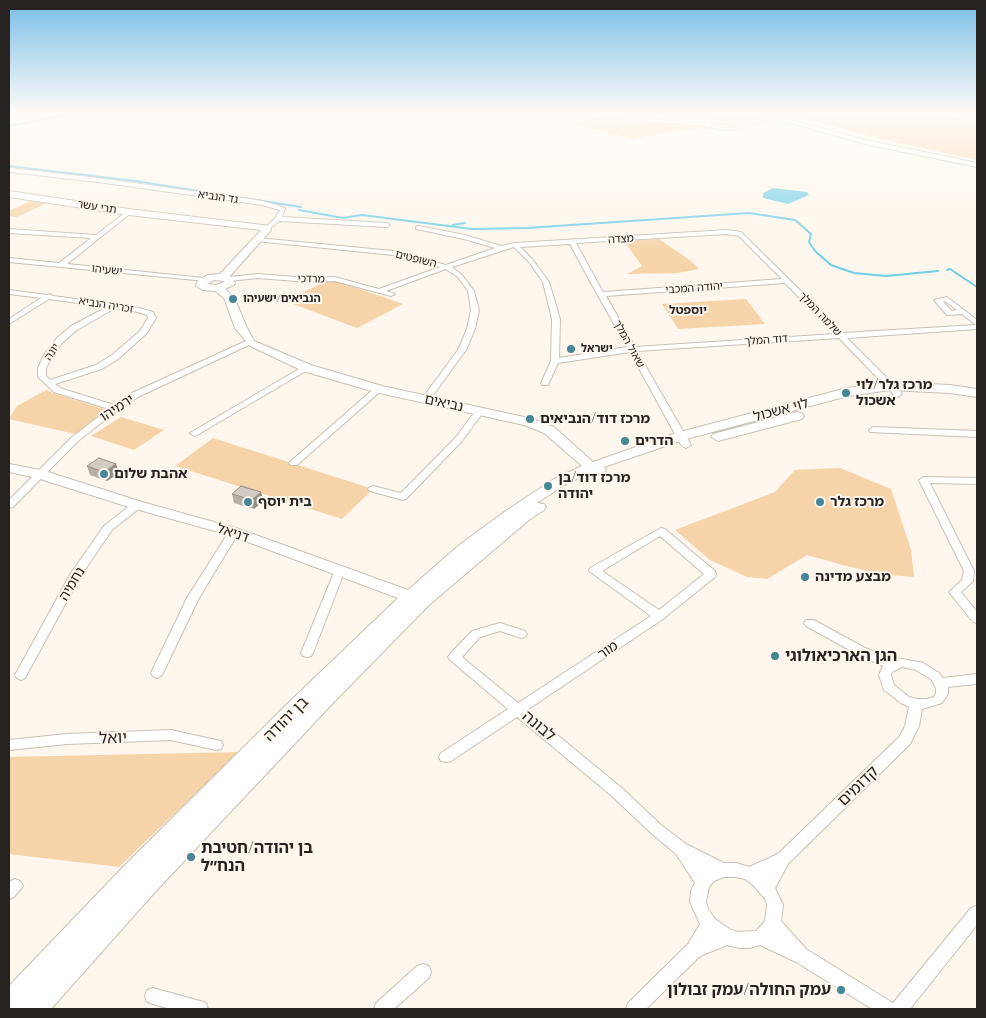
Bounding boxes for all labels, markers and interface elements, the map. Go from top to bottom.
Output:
street label: גד הנביא [197,188,239,206]
street label: תרי עשר [76,197,118,217]
street label: מצדה [608,232,634,246]
street label: השופטים [394,248,438,270]
street label: ישעיהו [91,262,123,278]
street label: מרדכי [297,272,325,286]
street label: יהודה המכבי [665,279,723,297]
street label: שלמה המלך [796,289,844,339]
place label: הנביאים/ישעיהו [243,292,321,306]
marker: הנביאים/ישעיהו [227,293,239,305]
street label: זכריה הנביא [78,294,134,316]
district label: יוספטל [669,303,707,317]
street label: שאול המלך [611,318,647,370]
street label: דוד המלך [744,332,788,348]
street label: יונה [42,341,62,363]
place label: ישראל [581,342,613,356]
marker: ישראל [565,343,577,355]
place label: מרכז גלר/לוי אשכול [856,377,932,410]
marker: מרכז גלר/לוי אשכול [840,387,852,399]
street label: ירמיהו [97,391,137,425]
street label: נביאים [423,391,465,415]
street label: לוי אשכול [752,395,810,425]
place label: מרכז דוד/הנביאים [540,411,650,427]
marker: מרכז דוד/הנביאים [524,413,536,425]
place label: הדרים [635,433,673,449]
marker: הדרים [619,435,631,447]
place label: אהבת שלום [114,466,188,482]
marker: אהבת שלום [98,468,110,480]
place label: מרכז דוד/בן יהודה [558,470,630,502]
marker: מרכז דוד/בן יהודה [542,480,554,492]
place label: בית יוסף [258,494,312,510]
place label: מרכז גלר [830,494,884,510]
marker: בית יוסף [242,496,254,508]
marker: מרכז גלר [814,496,826,508]
street label: דניאל [215,520,251,546]
street label: נחמיה [55,564,89,604]
place label: מבצע מדינה [815,569,891,585]
marker: מבצע מדינה [799,571,811,583]
street label: מור [595,637,621,663]
place label: הגן הארכיאולוגי [785,646,897,666]
marker: הגן הארכיאולוגי [769,650,781,662]
street label: בן יהודה [259,692,313,746]
street label: לבונה [518,707,560,745]
street label: יואל [99,728,127,748]
street label: קדומים [834,762,882,810]
place label: בן יהודה/חטיבת הנח״ל [201,838,313,876]
marker: בן יהודה/חטיבת הנח״ל [185,851,197,863]
place label: עמק החולה/עמק זבולון [667,980,831,1000]
marker: עמק החולה/עמק זבולון [835,984,847,996]

